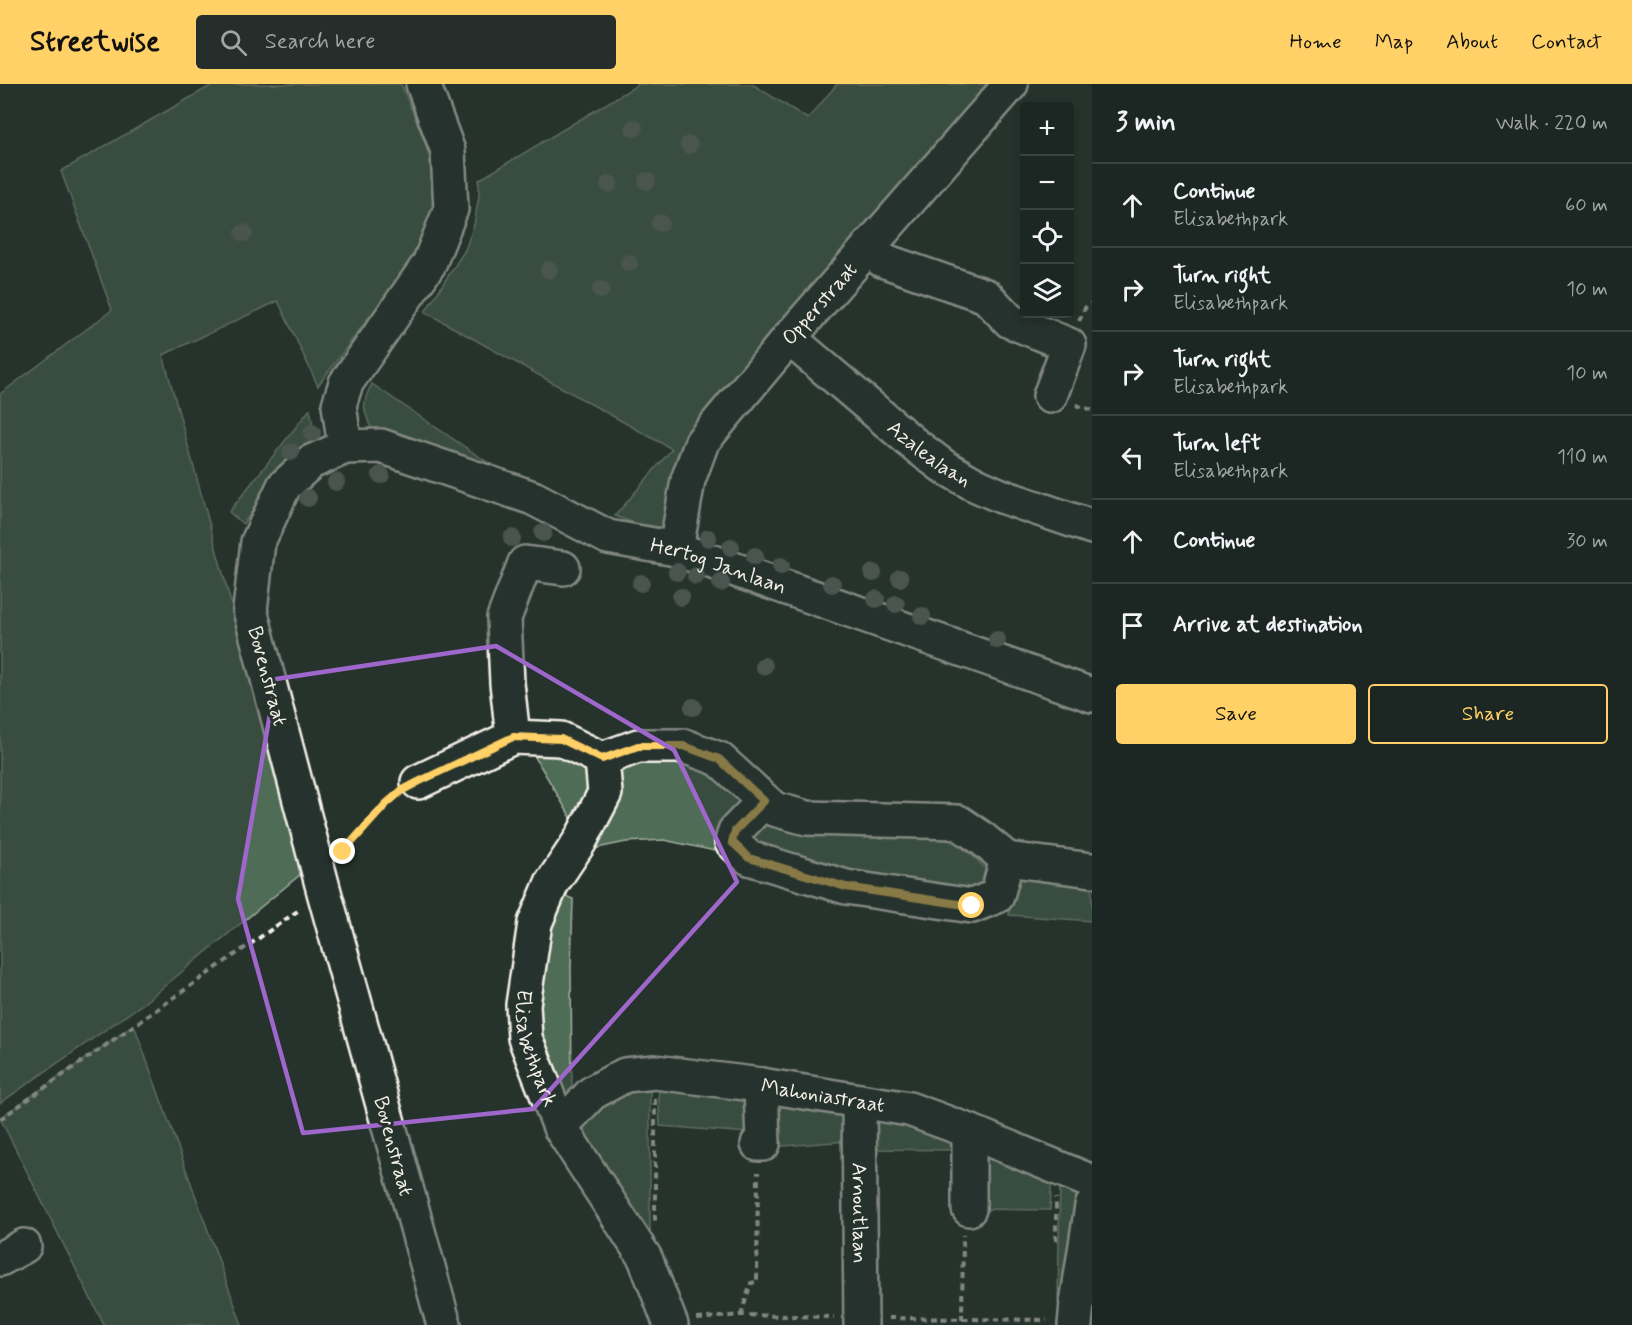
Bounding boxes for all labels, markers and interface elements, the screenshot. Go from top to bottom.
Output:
search box [196,15,616,69]
text: Streetwise [30,24,160,61]
icon: search [217,26,250,59]
text: Search here [265,28,375,56]
text: Home [1290,28,1342,56]
text: Map [1375,28,1413,56]
text: About [1446,28,1498,56]
text: Contact [1531,28,1602,56]
map controls [1020,102,1074,318]
button: + [1020,102,1074,156]
text: 3 min [1116,106,1176,140]
text: Walk · 220 m [1496,110,1608,137]
button: − [1020,156,1074,210]
text: Continue [1173,178,1255,206]
icon: ahead [1116,189,1149,222]
text: 60 m [1565,192,1608,219]
text: Elisabethpark [1173,206,1288,233]
button: locate [1020,210,1074,264]
street label: Opperstraat [776,257,864,352]
text: Turn right [1173,262,1271,290]
button: layers [1020,264,1074,318]
icon: right [1116,273,1149,306]
text: 10 m [1566,276,1608,303]
text: Elisabethpark [1173,290,1288,317]
text: Turn right [1173,346,1271,374]
icon: right [1116,357,1149,390]
text: 10 m [1566,360,1608,387]
text: Elisabethpark [1173,374,1288,401]
street label: Azalealaan [881,414,976,494]
text: Turn left [1173,430,1261,458]
icon: left [1116,441,1149,474]
text: 110 m [1557,444,1608,471]
text: Elisabethpark [1173,458,1288,485]
icon: ahead [1116,525,1149,558]
text: Continue [1173,527,1255,555]
text: 30 m [1566,528,1608,555]
street label: Hertog Janlaan [648,532,790,602]
icon: arrive [1116,609,1149,642]
text: Arrive at destination [1173,611,1363,639]
street label: Bovenstraat [240,623,294,729]
button: Save [1116,684,1356,744]
button: Share [1368,684,1608,744]
route end [329,838,355,864]
route start [958,892,984,918]
street label: Elisabethpark [508,987,564,1111]
street label: Mahoniastraat [759,1072,887,1120]
street label: Bovenstraat [366,1093,420,1199]
street label: Arnoutlaan [845,1162,873,1264]

